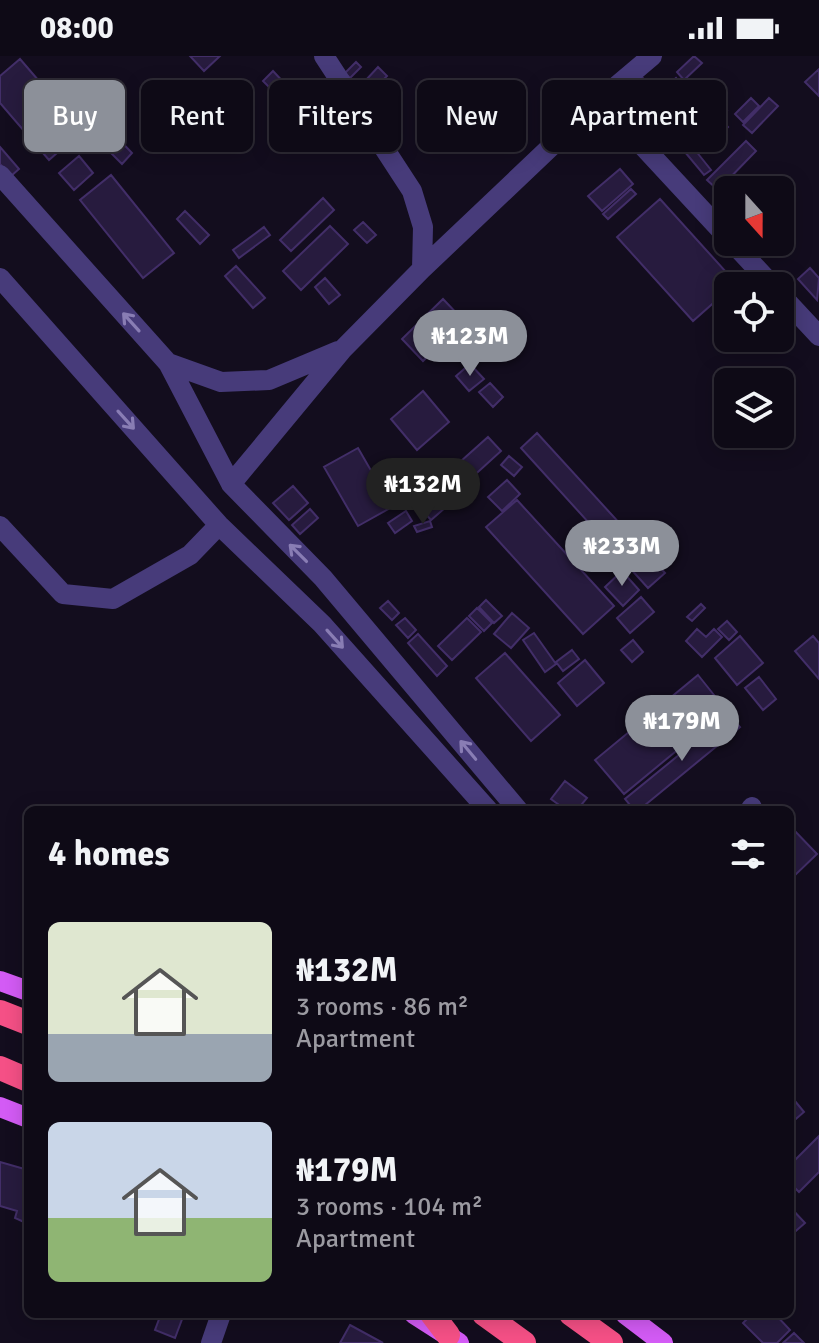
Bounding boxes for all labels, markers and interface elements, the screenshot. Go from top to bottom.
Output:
text: 08:00 [40,10,114,47]
chip: Buy [24,80,125,152]
chip: Rent [141,80,253,152]
chip: Filters [269,80,401,152]
chip: New [417,80,526,152]
chip: Apartment [542,80,726,152]
north arrow [714,176,794,256]
map controls [714,176,794,448]
button: locate [714,272,794,352]
pin: ₦123M [414,310,526,378]
one-way arrow [123,313,141,333]
text: ₦123M [431,320,509,352]
button: layers [714,368,794,448]
one-way arrow [117,410,135,430]
pin: ₦132M [367,458,479,526]
text: ₦132M [384,468,462,500]
pin: ₦233M [566,520,678,588]
text: ₦233M [583,530,661,562]
one-way arrow [289,544,308,563]
one-way arrow [325,628,343,648]
pin: ₦179M [626,695,738,763]
text: ₦179M [643,705,721,737]
one-way arrow [459,741,477,761]
icon: filters [726,832,770,876]
text: 4 homes [48,833,169,875]
text: ₦132M [296,949,398,991]
icon: home [112,954,208,1050]
text: 3 rooms · 86 m² [296,991,469,1023]
text: Apartment [296,1023,415,1055]
text: ₦179M [296,1149,398,1191]
icon: home [112,1154,208,1250]
text: 3 rooms · 104 m² [296,1191,483,1223]
text: Apartment [296,1223,415,1255]

